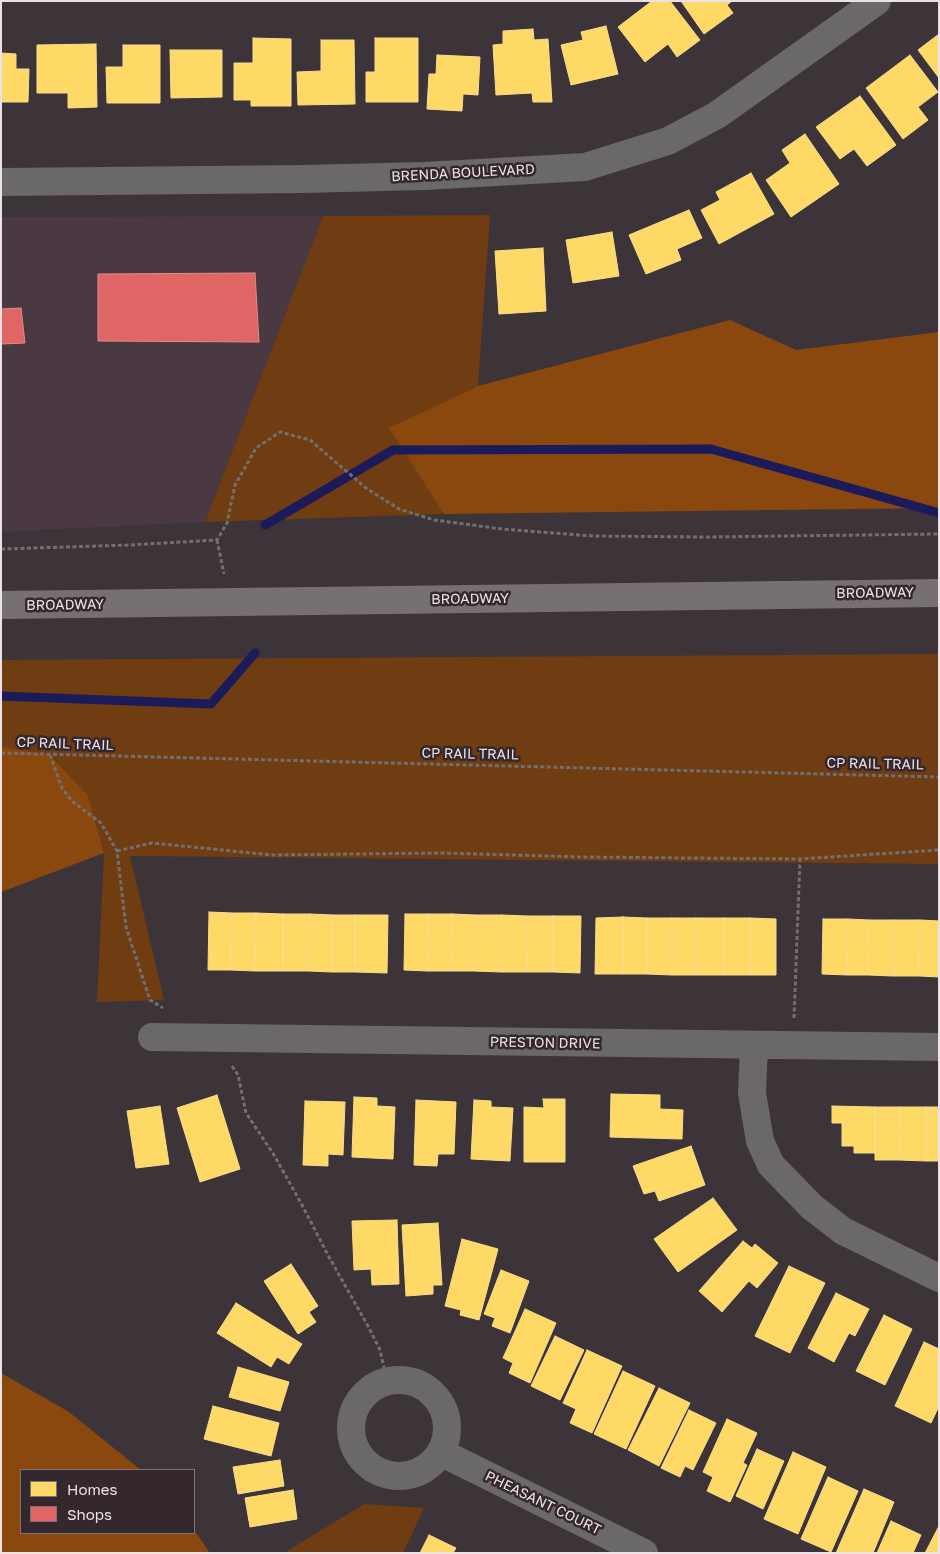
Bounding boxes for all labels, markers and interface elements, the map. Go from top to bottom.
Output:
street label: BRENDA BOULEVARD [391,161,535,185]
street label: BROADWAY [836,584,914,602]
street label: BROADWAY [431,590,509,608]
street label: BROADWAY [26,596,104,614]
street label: CP RAIL TRAIL [16,734,114,754]
street label: CP RAIL TRAIL [421,745,519,763]
street label: CP RAIL TRAIL [826,755,924,773]
street label: PRESTON DRIVE [490,1034,600,1052]
street label: PHEASANT COURT [482,1468,604,1538]
legend [20,1469,195,1534]
text: Homes [67,1480,117,1498]
text: Shops [67,1505,112,1523]

